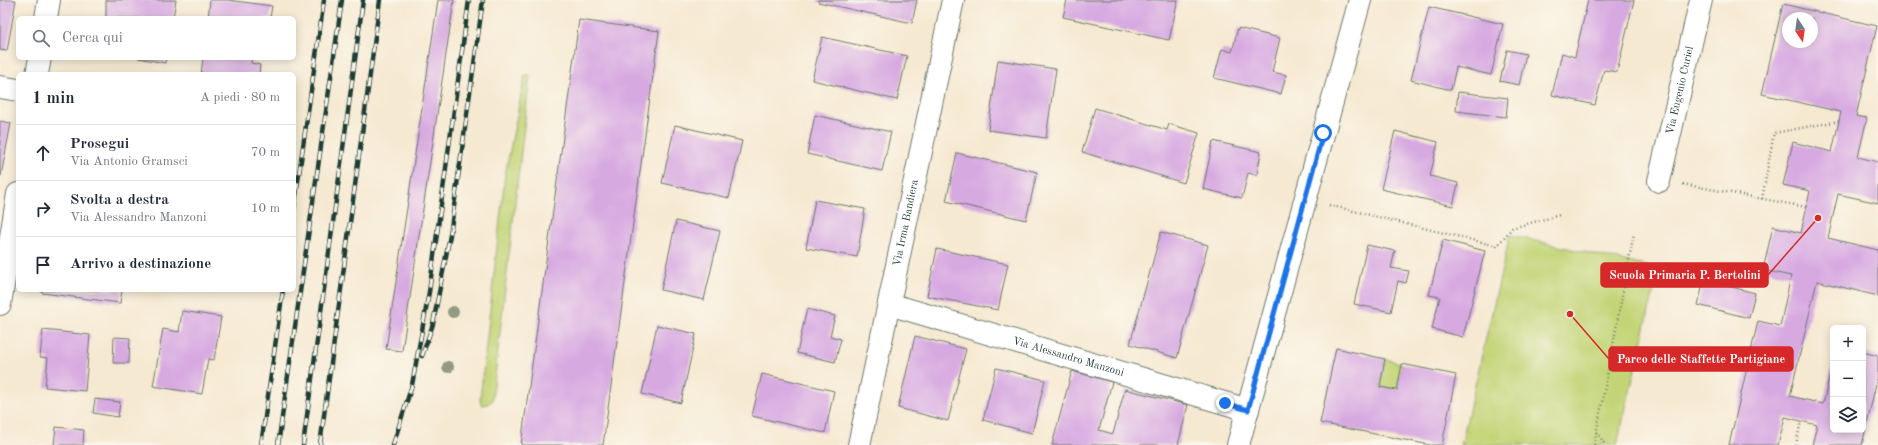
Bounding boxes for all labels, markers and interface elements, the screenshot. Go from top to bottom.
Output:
north arrow [1782,12,1818,48]
search box [16,16,296,60]
icon: search [30,27,52,49]
text: Cerca qui [62,31,123,46]
street label: Via Eugenio Curiel [1664,45,1696,136]
text: 1 min [32,90,75,107]
text: A piedi · 80 m [200,91,280,104]
route start [1314,124,1332,142]
text: Prosegui [70,137,129,152]
icon: ahead [32,142,54,164]
text: 70 m [251,146,280,159]
text: Via Antonio Gramsci [70,155,188,168]
street label: Via Irma Bandiera [891,178,921,267]
text: Svolta a destra [70,193,169,208]
icon: right [32,198,54,220]
text: 10 m [251,202,280,215]
text: Via Alessandro Manzoni [70,211,206,224]
icon: arrive [32,254,54,276]
text: Arrivo a destinazione [70,257,211,272]
callout: Scuola Primaria P. Bertolini [1601,263,1768,287]
text: Scuola Primaria P. Bertolini [1609,270,1761,282]
map controls [1830,325,1866,433]
button: + [1830,325,1866,361]
street label: Via Alessandro Manzoni [1011,335,1125,379]
callout: Parco delle Staffette Partigiane [1609,347,1793,371]
text: Parco delle Staffette Partigiane [1617,354,1785,366]
button: − [1830,361,1866,397]
route end [1216,394,1234,412]
button: layers [1830,397,1866,433]

